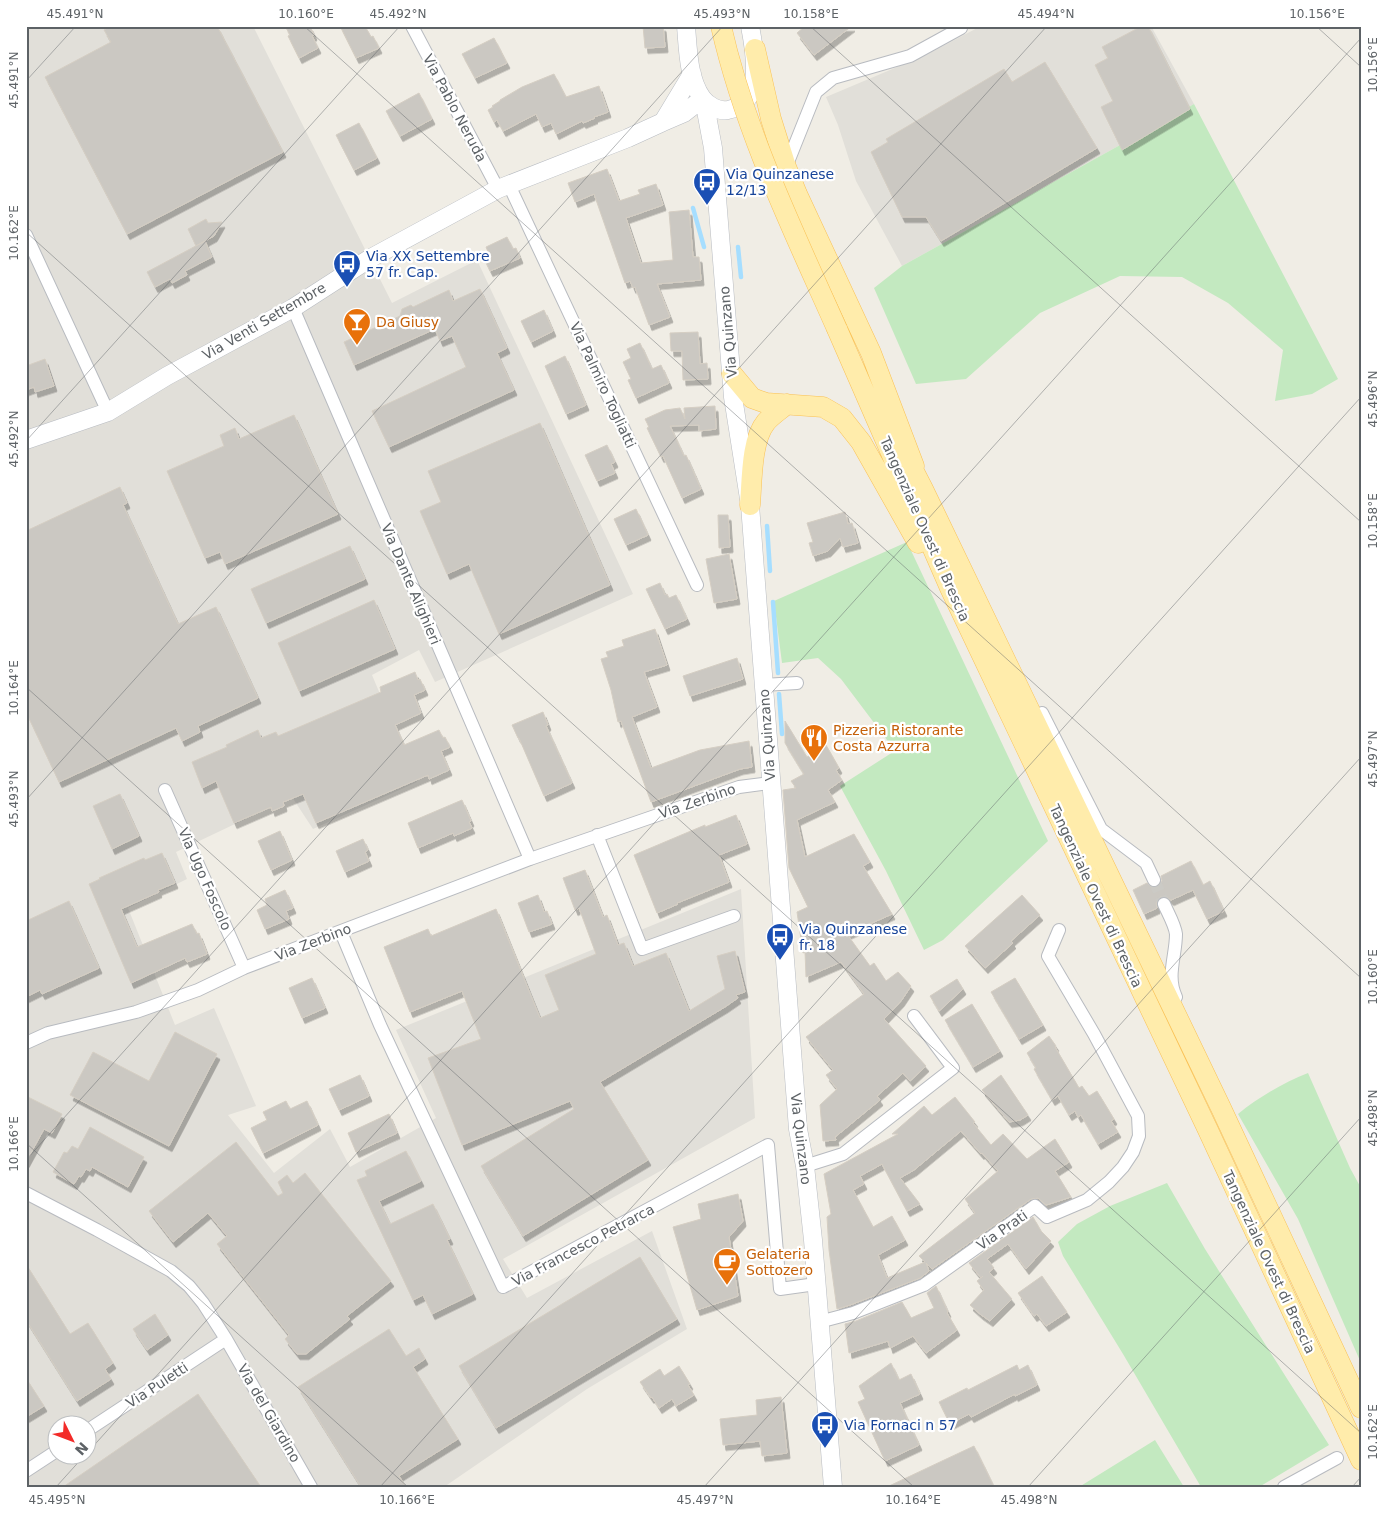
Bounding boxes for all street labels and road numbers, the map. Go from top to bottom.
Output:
street label: Via Pablo Neruda [420,51,490,165]
street label: Via Venti Settembre [200,279,328,363]
street label: Via Quinzano [716,285,740,379]
street label: Via Palmiro Togliatti [567,319,639,451]
street label: Tangenziale Ovest di Brescia [877,433,973,624]
street label: Via Dante Alighieri [378,521,444,647]
street label: Via Quinzano [756,688,778,782]
street label: Via Zerbino [656,780,738,822]
street label: Tangenziale Ovest di Brescia [1046,801,1146,990]
street label: Via Ugo Foscolo [175,825,235,933]
street label: Via Zerbino [273,920,353,964]
street label: Via Quinzano [787,1092,815,1186]
street label: Tangenziale Ovest di Brescia [1219,1167,1319,1356]
street label: Via Francesco Petrarca [509,1201,657,1289]
street label: Via Prati [974,1207,1030,1253]
street label: Via Puletti [123,1359,191,1411]
street label: Via del Giardino [234,1361,304,1465]

